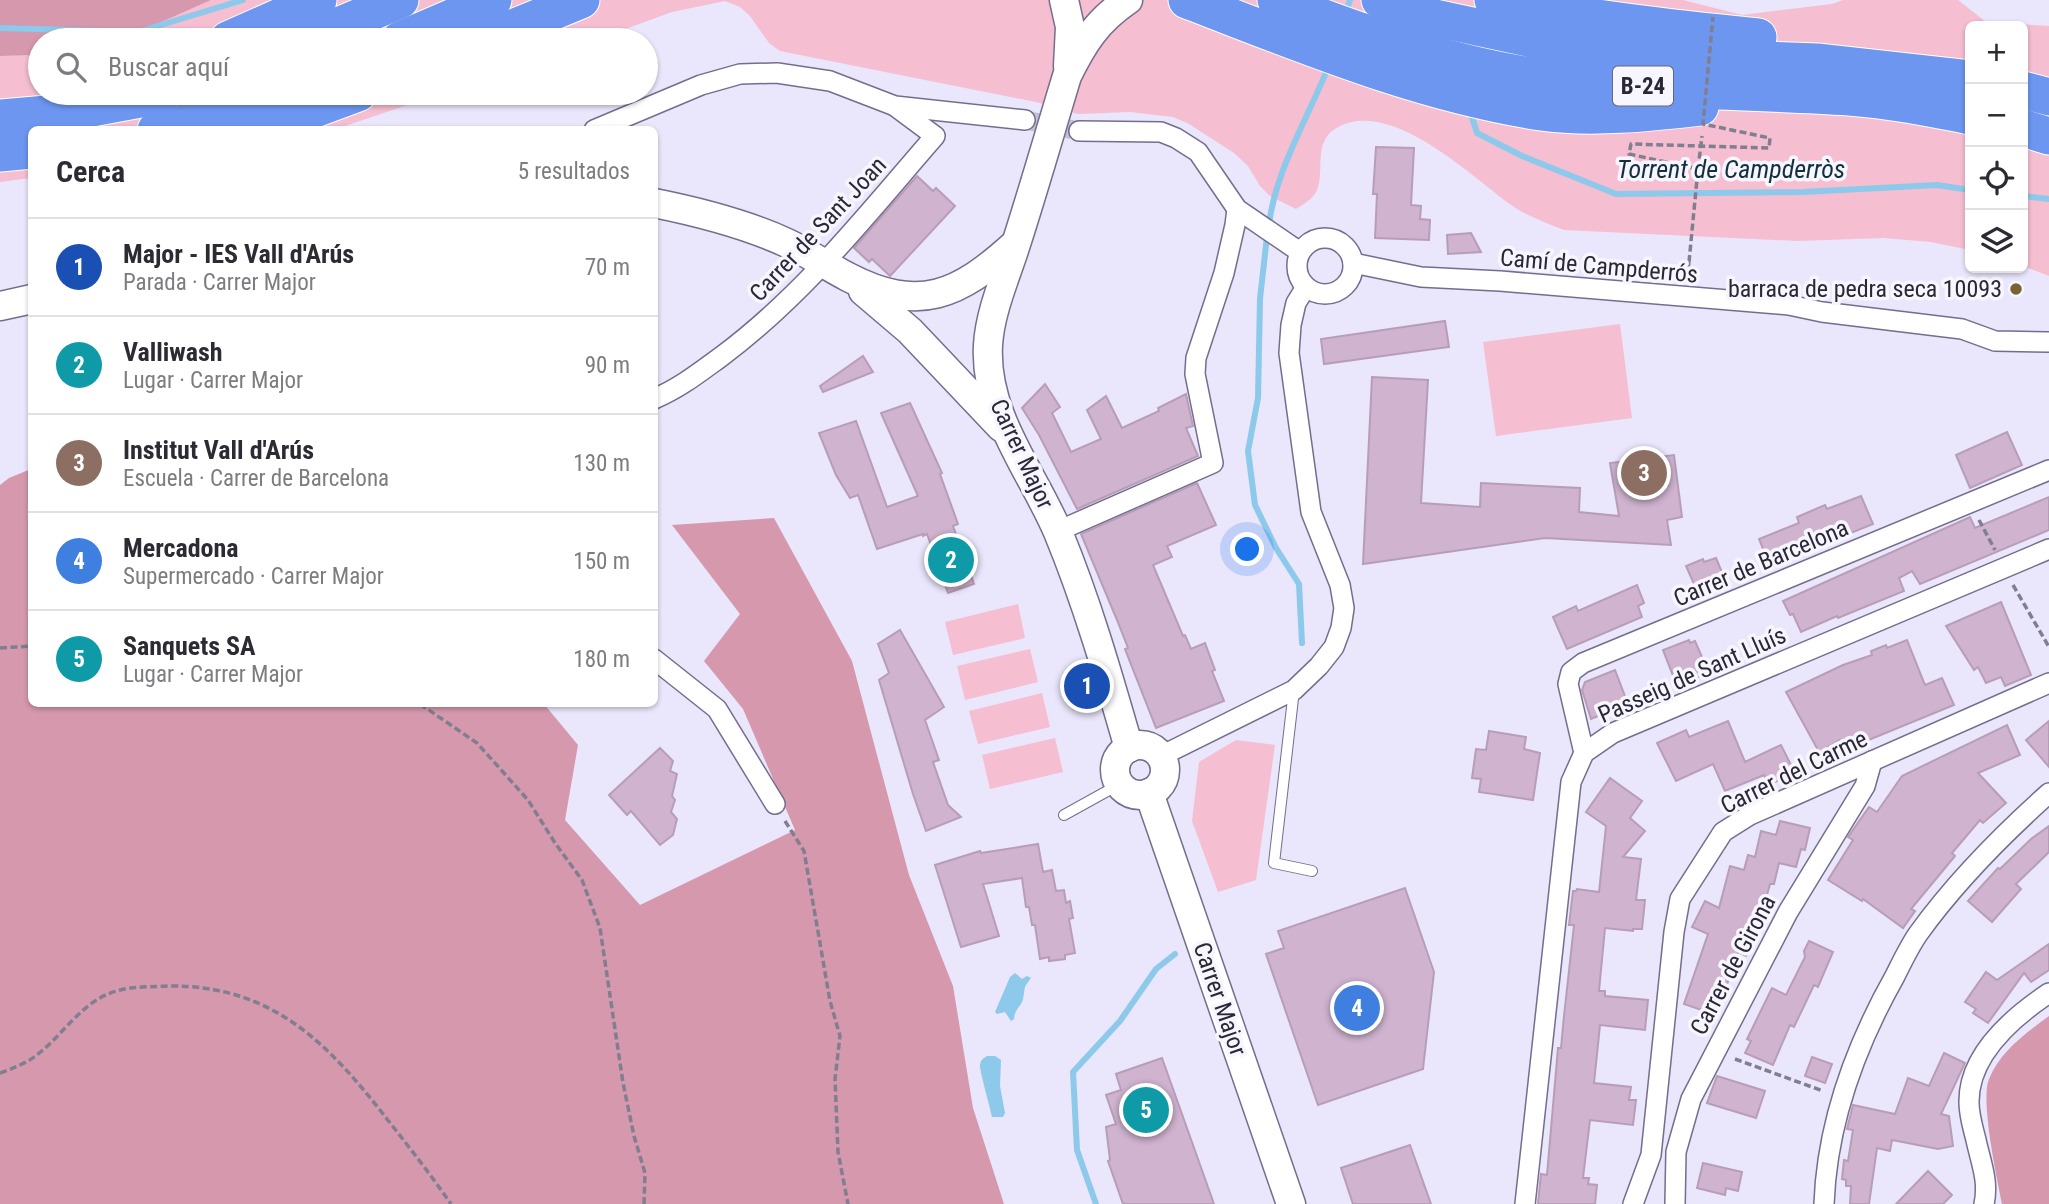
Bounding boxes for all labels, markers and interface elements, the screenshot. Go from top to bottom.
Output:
map controls [1965,21,2028,273]
button: + [1965,21,2028,84]
search box [28,28,658,105]
icon: search [52,48,90,86]
text: Buscar aquí [108,52,229,82]
road number: B-24 [1613,66,1673,106]
button: − [1965,84,2028,147]
button: locate [1965,147,2028,210]
street label: Carrer de Sant Joan [744,151,892,307]
text: Cerca [56,154,125,189]
water label: Torrent de Campderròs [1617,154,1845,184]
text: 5 resultados [518,158,630,185]
button: layers [1965,210,2028,273]
text: Major - IES Vall d'Arús [123,239,354,269]
street label: Camí de Campderrós [1499,243,1699,289]
text: 1 [73,254,85,281]
text: 70 m [585,254,630,281]
text: Parada · Carrer Major [123,269,316,296]
place label: barraca de pedra seca 10093 [1728,275,2002,303]
marker: barraca de pedra seca 10093 [2008,281,2024,297]
text: Valliwash [123,337,223,367]
text: 2 [73,352,85,379]
text: 90 m [585,352,630,379]
text: Lugar · Carrer Major [123,367,303,394]
street label: Carrer Major [984,395,1060,513]
text: Institut Vall d'Arús [123,435,314,465]
pin: 3 [1621,447,1667,499]
text: 3 [73,450,85,477]
text: 130 m [573,450,630,477]
text: Escuela · Carrer de Barcelona [123,465,389,492]
street label: Carrer de Barcelona [1669,514,1853,612]
your location [1230,532,1264,566]
text: Mercadona [123,533,239,563]
pin: 2 [928,534,974,586]
text: 4 [73,548,85,575]
text: 150 m [573,548,630,575]
text: Supermercado · Carrer Major [123,563,384,590]
street label: Passeig de Sant Lluís [1594,621,1790,729]
text: Sanquets SA [123,631,256,661]
text: 5 [73,646,85,673]
text: 180 m [573,646,630,673]
pin: 1 [1064,660,1110,712]
text: Lugar · Carrer Major [123,661,303,688]
street label: Carrer del Carme [1716,724,1872,820]
street label: Carrer de Girona [1684,890,1782,1040]
street label: Carrer Major [1188,939,1252,1059]
pin: 4 [1334,982,1380,1034]
pin: 5 [1123,1084,1169,1136]

